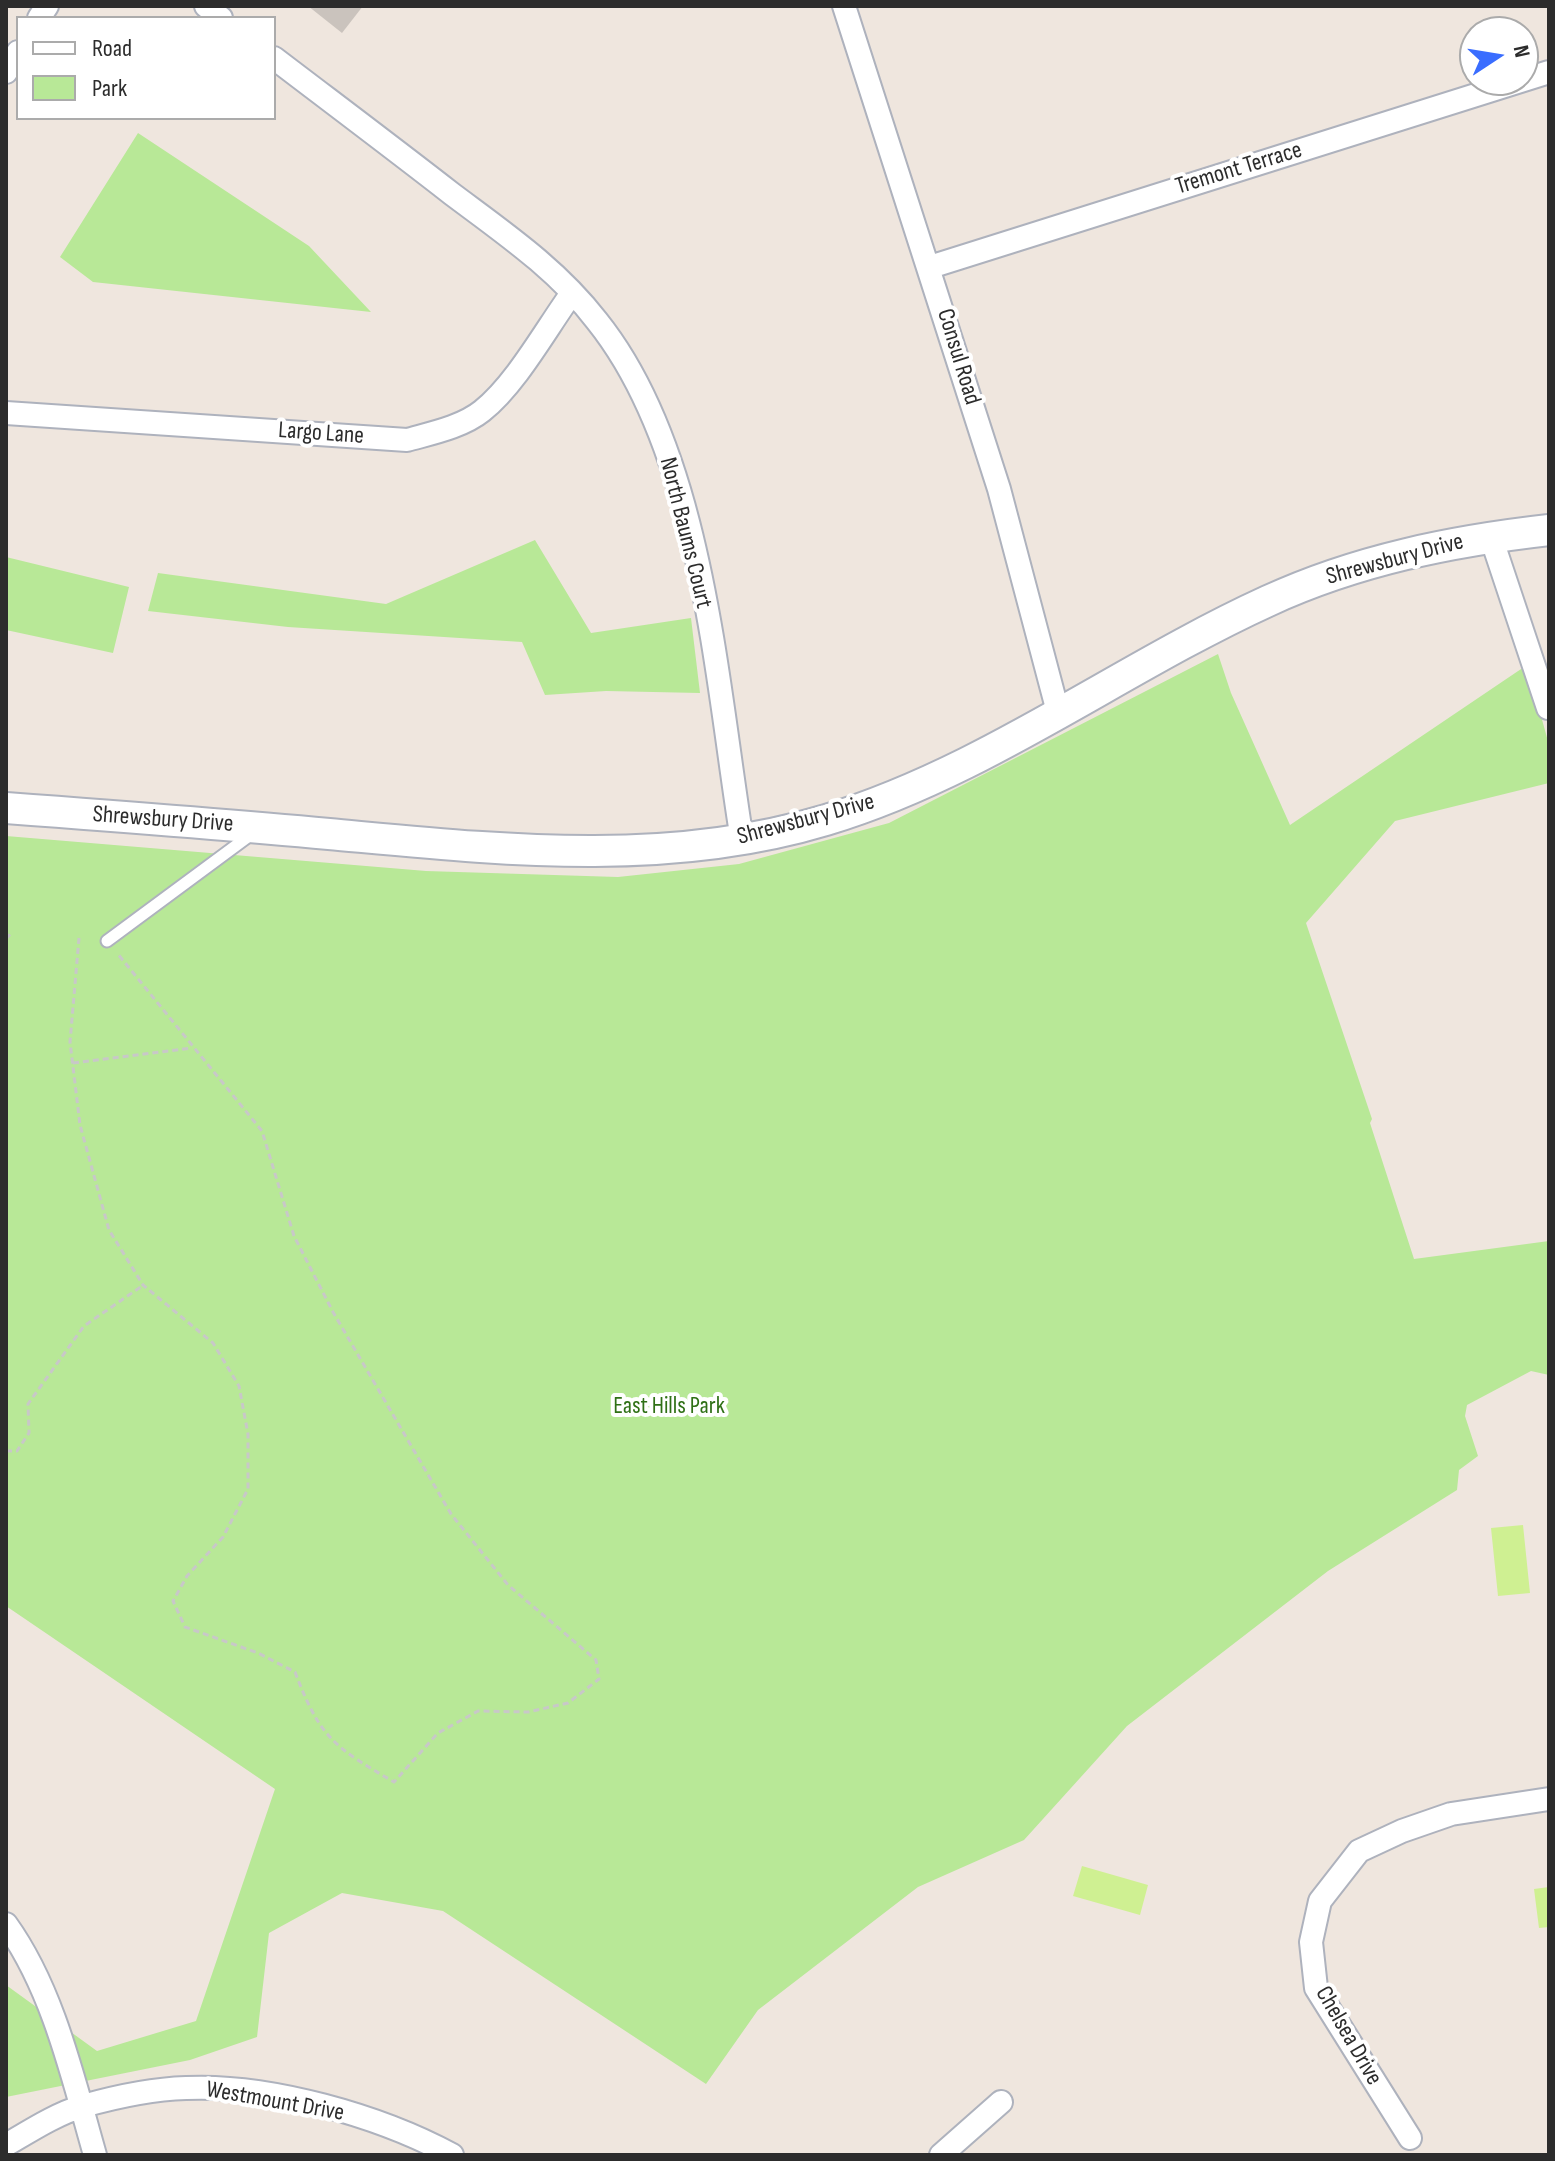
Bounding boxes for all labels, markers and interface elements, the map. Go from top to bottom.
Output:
legend [16,16,276,120]
north arrow [1459,16,1539,96]
text: Road [92,34,132,63]
text: N [1507,43,1535,60]
text: Park [92,74,127,103]
street label: Tremont Terrace [1172,136,1306,202]
street label: Consul Road [930,306,986,408]
street label: Largo Lane [277,417,365,451]
street label: North Baums Court [652,455,718,611]
street label: Shrewsbury Drive [1323,528,1467,592]
street label: Shrewsbury Drive [734,788,878,852]
street label: Shrewsbury Drive [92,801,234,839]
park label: East Hills Park [613,1393,725,1421]
street label: Chelsea Drive [1308,1981,1388,2091]
street label: Westmount Drive [204,2076,346,2128]

